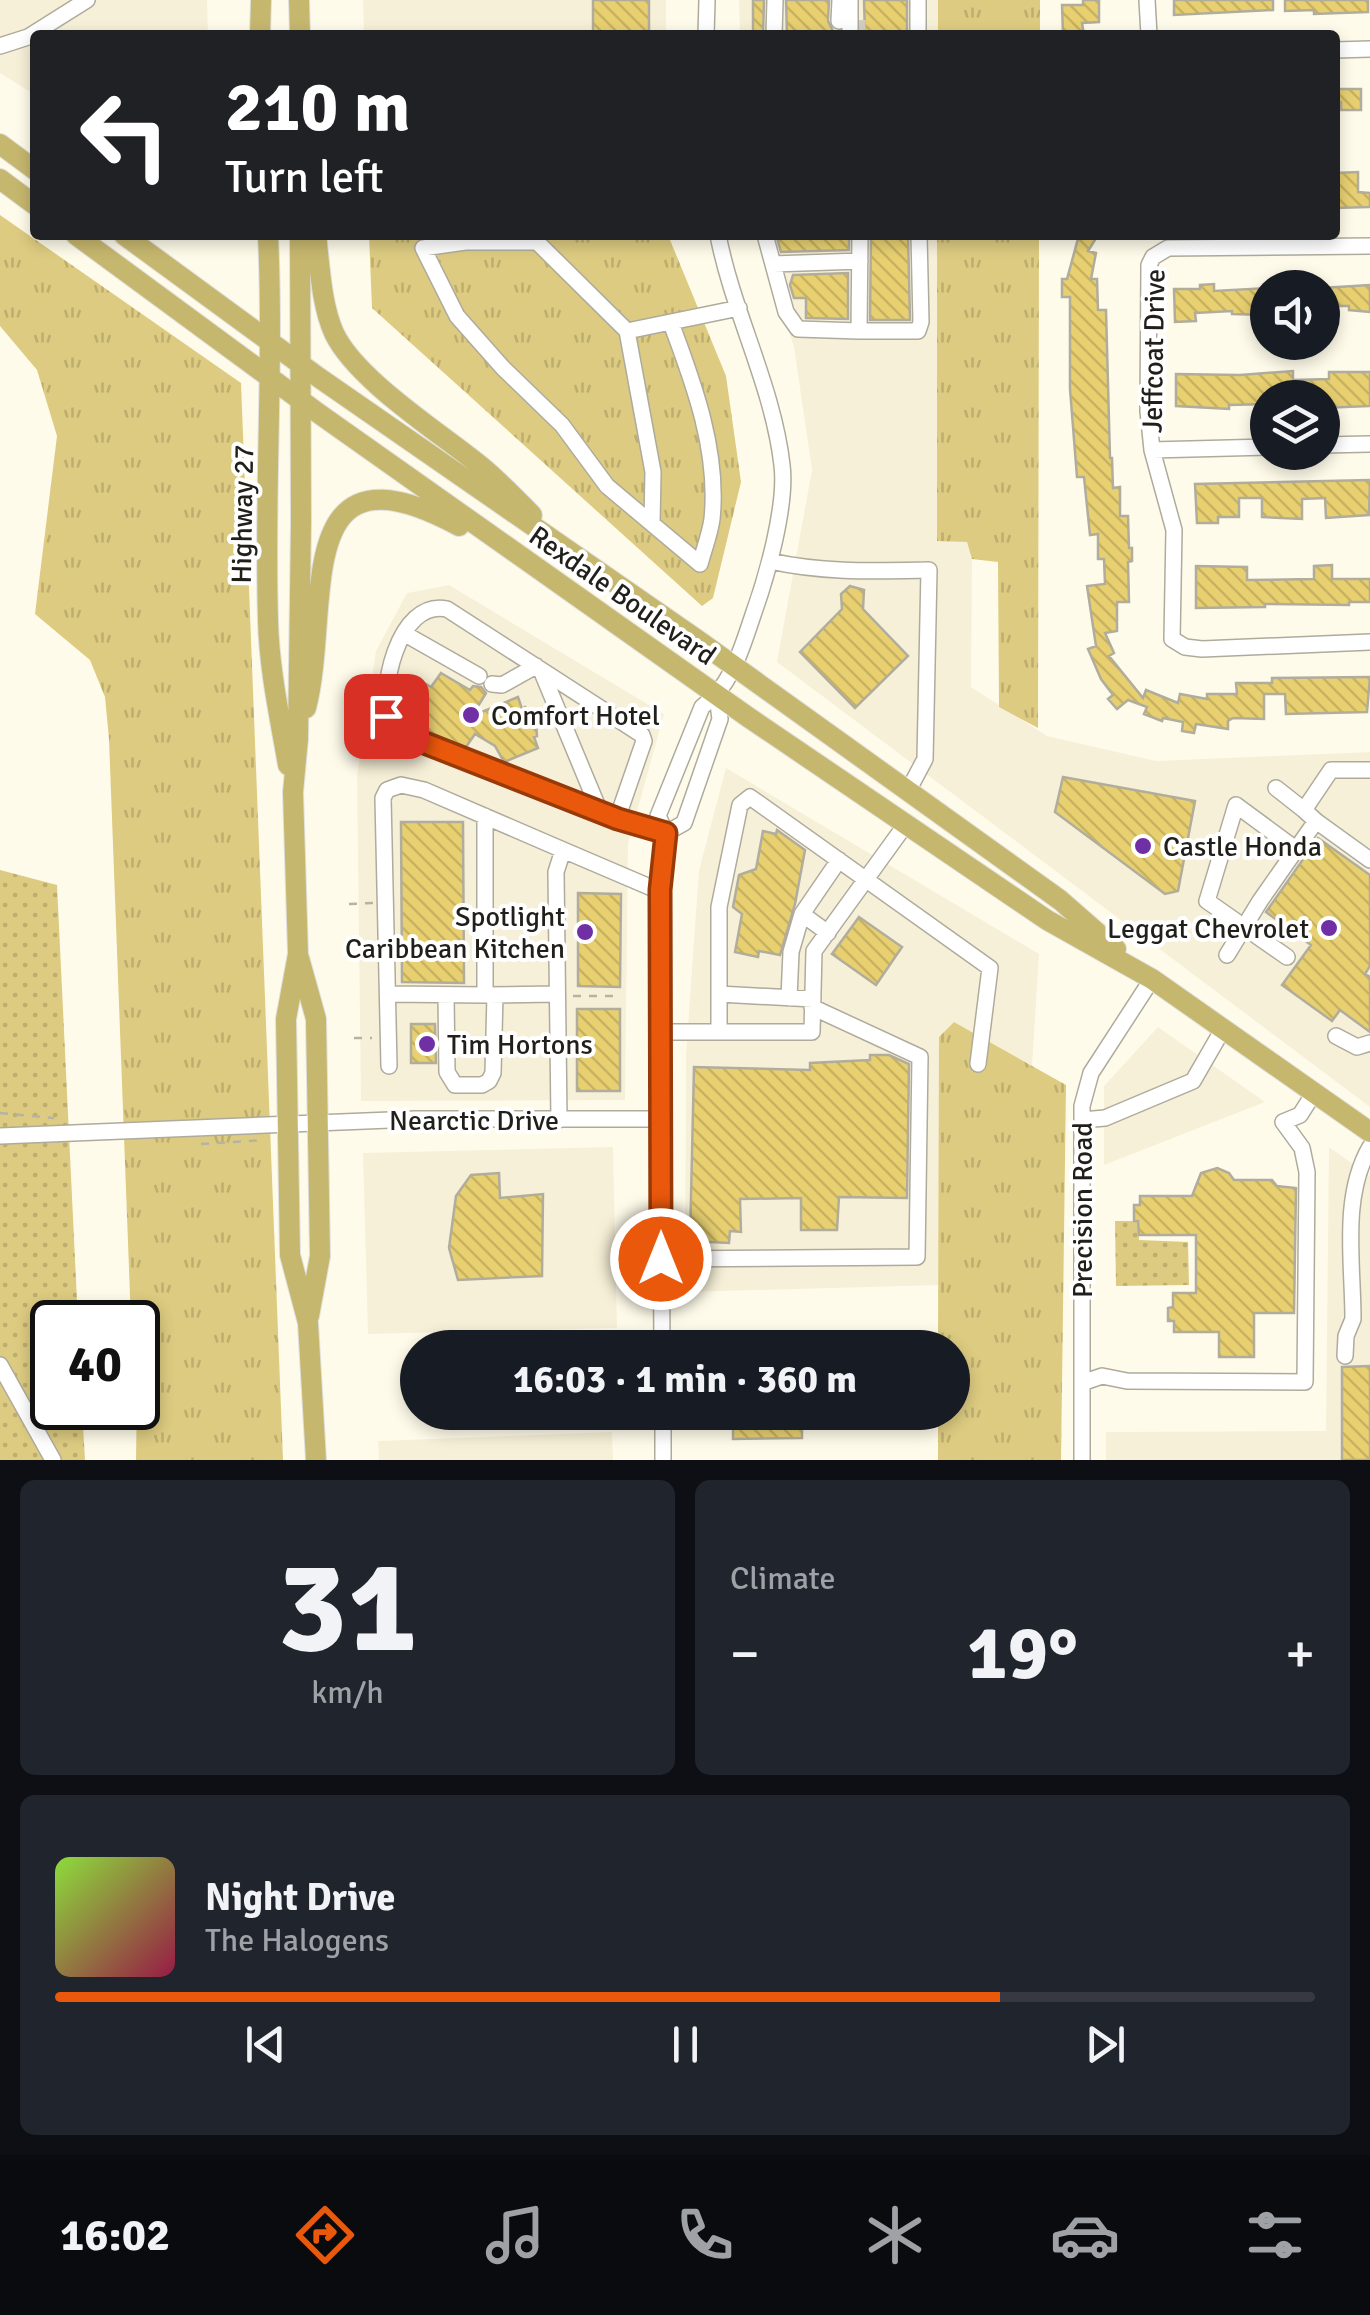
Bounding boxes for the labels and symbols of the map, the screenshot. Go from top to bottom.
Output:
street label: Jeffcoat Drive [1136,269,1172,433]
street label: Highway 27 [225,444,261,584]
street label: Rexdale Boulevard [522,519,722,673]
pin [344,674,429,759]
place label: Comfort Hotel [491,699,660,733]
marker: Comfort Hotel [460,704,482,726]
place label: Castle Honda [1163,830,1322,864]
marker: Castle Honda [1132,835,1154,857]
place label: Spotlight Caribbean Kitchen [345,900,565,966]
place label: Leggat Chevrolet [1107,912,1309,946]
marker: Leggat Chevrolet [1318,917,1340,939]
marker: Spotlight Caribbean Kitchen [574,921,596,943]
place label: Tim Hortons [447,1028,593,1062]
marker: Tim Hortons [416,1033,438,1055]
street label: Nearctic Drive [389,1104,559,1138]
street label: Precision Road [1066,1122,1100,1298]
position arrow [609,1207,713,1311]
speed limit sign: 40 [30,1300,160,1430]

